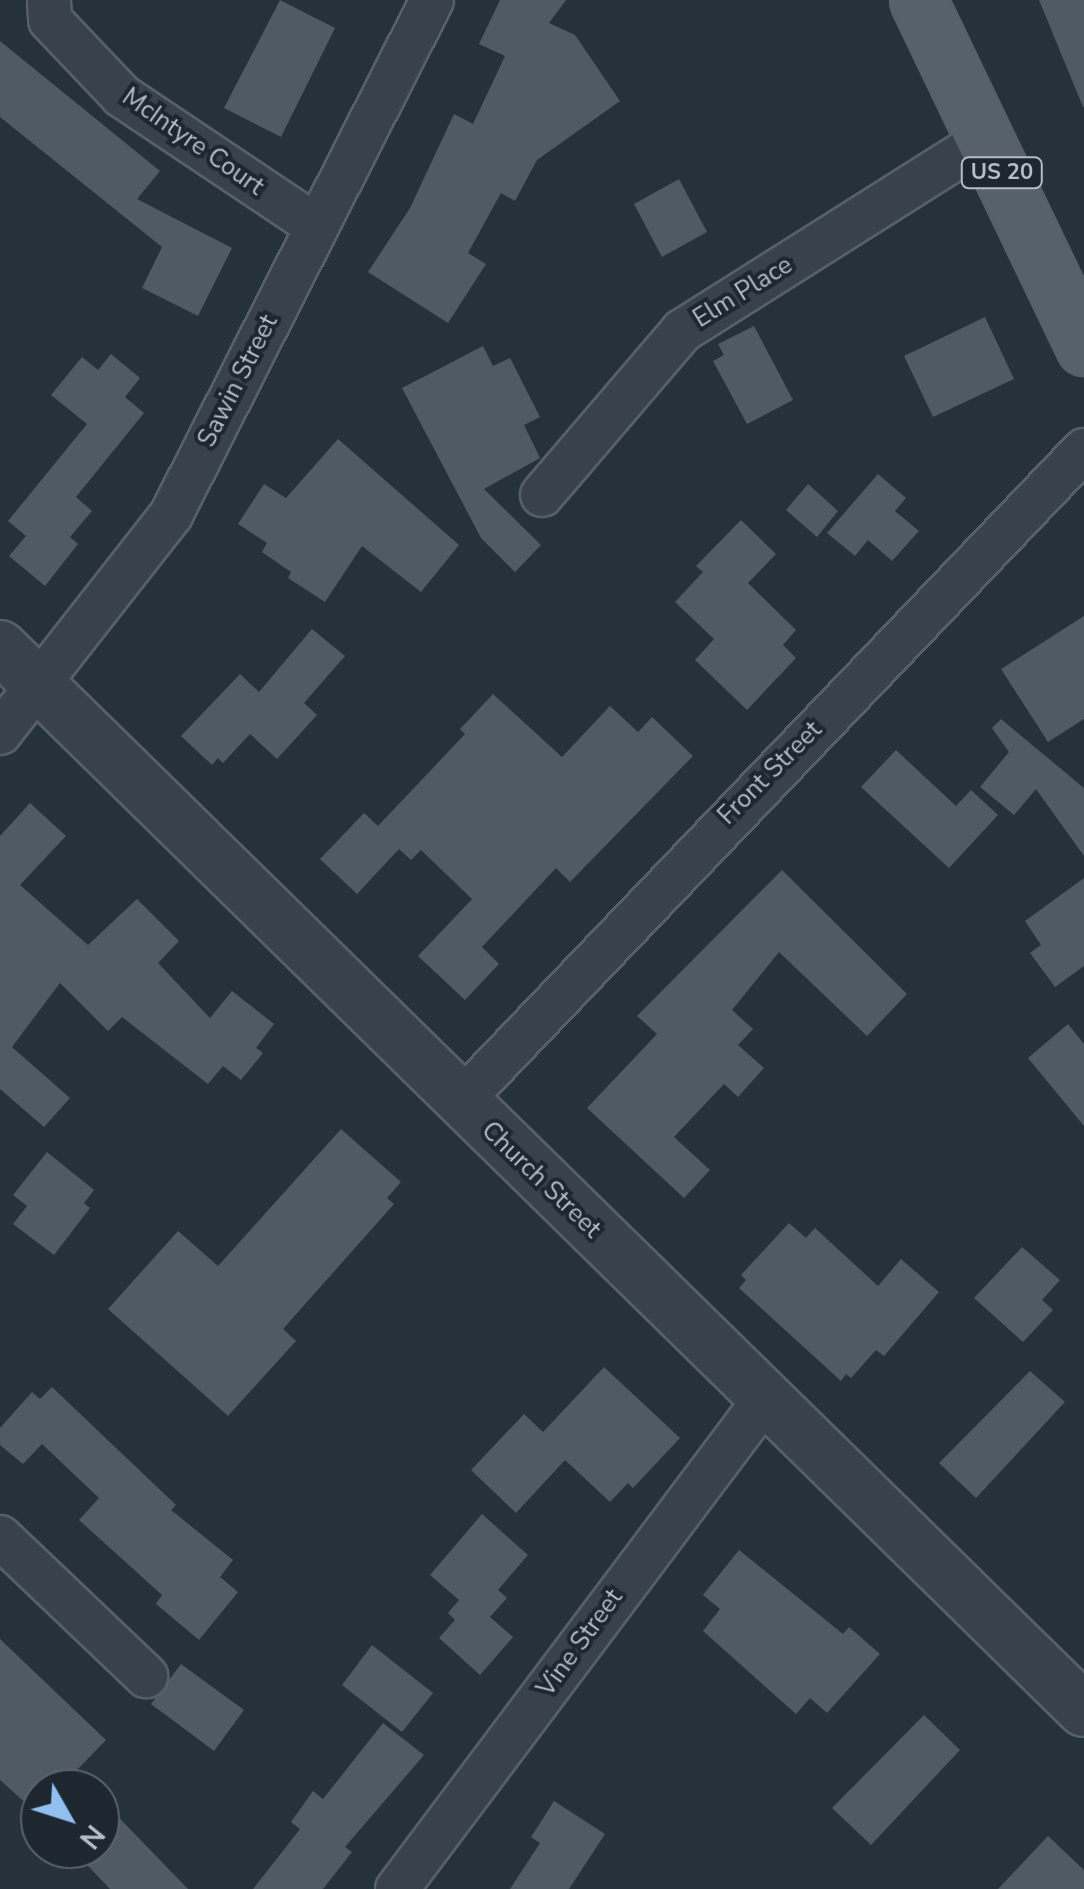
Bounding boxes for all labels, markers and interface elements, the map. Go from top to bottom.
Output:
street label: McIntyre Court [116,82,270,202]
road number: US 20 [960,156,1044,190]
street label: Elm Place [688,250,798,334]
street label: Sawin Street [192,310,284,452]
street label: Front Street [712,715,828,831]
street label: Church Street [475,1116,607,1244]
street label: Vine Street [531,1584,629,1702]
north arrow [20,1769,120,1869]
text: N [70,1817,113,1857]

